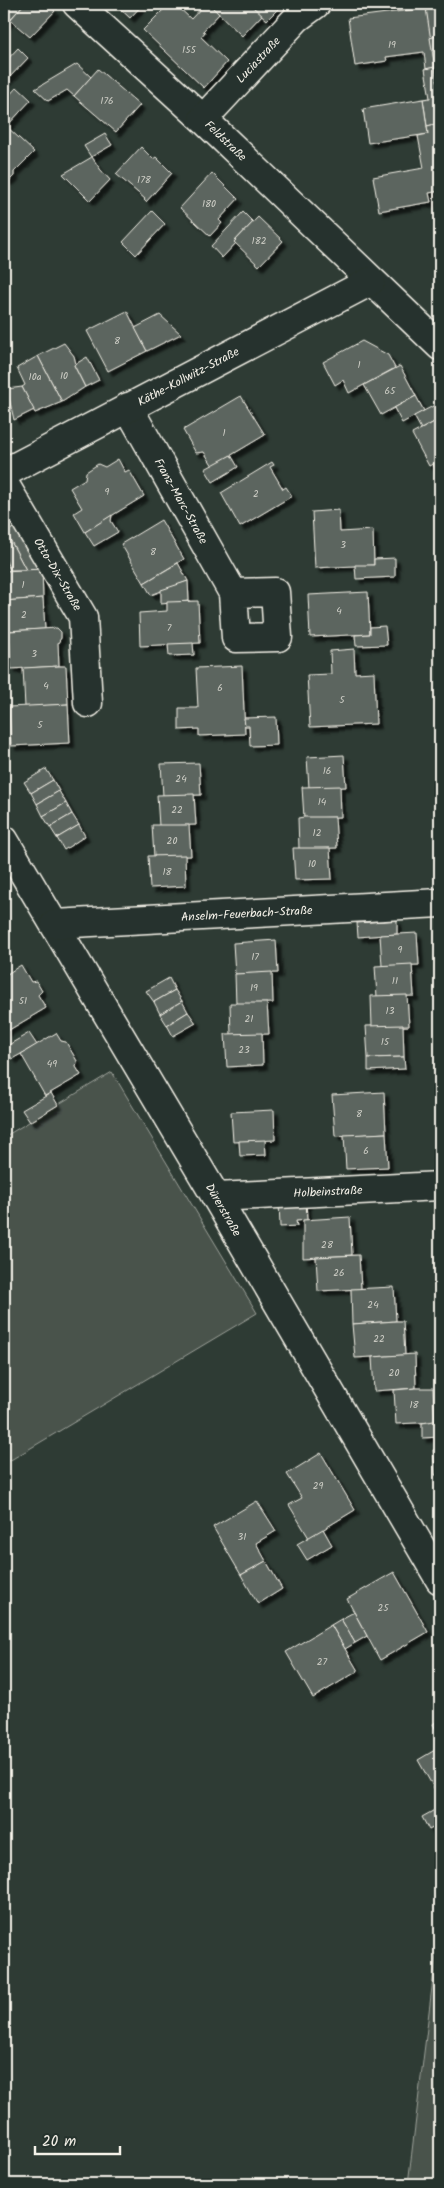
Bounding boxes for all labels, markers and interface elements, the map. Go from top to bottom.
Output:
street label: Luciastraße [231,32,285,87]
house number: 19 [388,37,396,53]
house number: 155 [182,42,197,58]
house number: 176 [100,93,114,109]
street label: Feldstraße [200,116,252,166]
house number: 178 [137,172,152,188]
house number: 180 [202,196,216,212]
house number: 182 [252,233,267,249]
house number: 8 [114,333,121,349]
street label: Käthe-Kollwitz-Straße [134,342,243,411]
house number: 1 [357,357,361,373]
house number: 10 [60,368,68,384]
house number: 10a [29,369,42,385]
house number: 65 [385,383,396,399]
house number: 1 [222,425,226,441]
street label: Franz-Marc-Straße [149,455,213,548]
house number: 9 [105,484,110,500]
house number: 2 [253,486,259,502]
street label: Otto-Dix-Straße [29,534,87,615]
house number: 3 [340,537,346,553]
house number: 8 [150,544,157,560]
house number: 1 [21,577,25,593]
house number: 4 [336,603,342,619]
house number: 2 [21,607,27,623]
house number: 7 [167,620,172,636]
house number: 3 [31,646,37,662]
house number: 4 [43,678,49,694]
house number: 6 [217,680,223,696]
house number: 5 [339,692,345,708]
house number: 5 [37,717,43,733]
house number: 16 [323,763,331,779]
house number: 24 [175,771,187,787]
house number: 14 [318,794,327,810]
house number: 22 [171,802,183,818]
house number: 12 [313,825,322,841]
house number: 20 [167,833,177,849]
house number: 10 [308,856,316,872]
house number: 18 [162,864,173,880]
street label: Anselm-Feuerbach-Straße [181,900,313,927]
house number: 9 [398,942,403,958]
house number: 17 [251,949,259,965]
house number: 11 [392,973,398,989]
house number: 19 [250,980,258,996]
house number: 51 [19,993,27,1009]
house number: 13 [386,1003,395,1019]
house number: 21 [245,1011,253,1027]
house number: 15 [381,1034,390,1050]
house number: 23 [238,1042,250,1058]
house number: 49 [47,1056,57,1072]
house number: 8 [356,1106,363,1122]
house number: 6 [363,1143,369,1159]
street label: Dürerstraße [200,1180,247,1240]
street label: Holbeinstraße [293,1180,364,1203]
house number: 28 [321,1237,334,1253]
house number: 26 [333,1265,345,1281]
house number: 24 [367,1297,379,1313]
house number: 22 [373,1331,385,1347]
house number: 20 [389,1365,399,1381]
house number: 18 [409,1397,420,1413]
house number: 29 [313,1478,323,1494]
house number: 31 [238,1529,246,1545]
house number: 25 [377,1600,389,1616]
house number: 27 [317,1654,328,1670]
scale bar [35,2123,120,2155]
text: 20 m [42,2130,76,2154]

